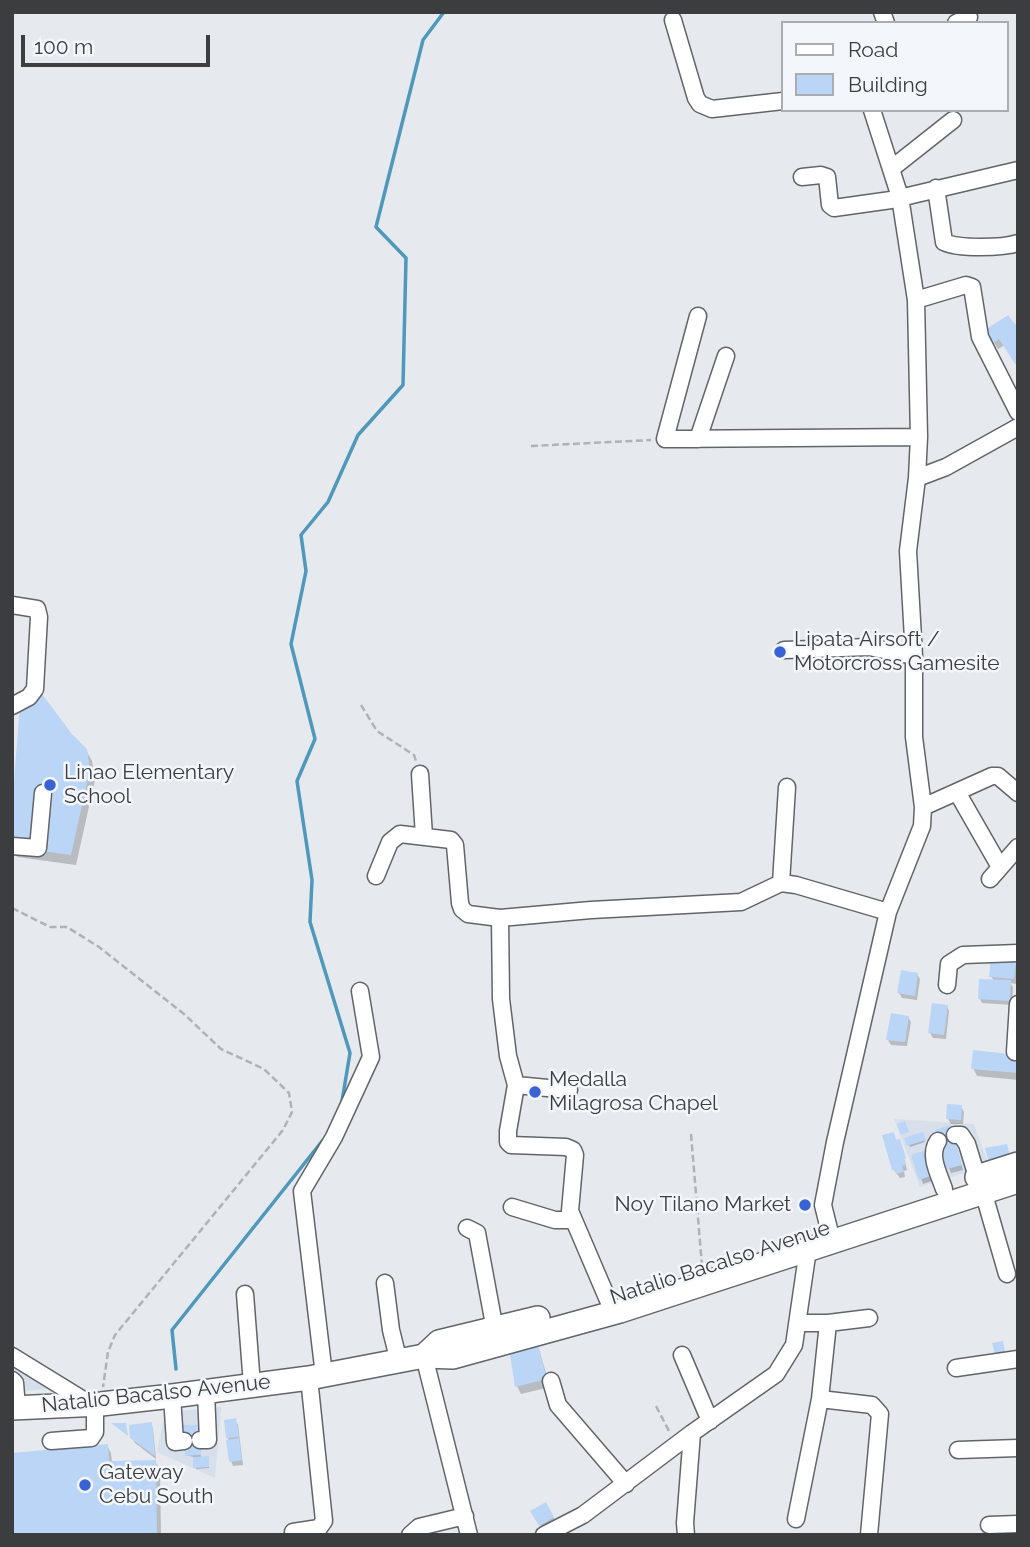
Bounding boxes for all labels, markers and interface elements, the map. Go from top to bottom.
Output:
scale bar [24,21,214,65]
legend [782,21,1009,112]
text: 100 m [34,34,93,59]
text: Road [848,37,898,62]
text: Building [848,72,928,97]
place label: Lipata Airsoft / Motorcross Gamesite [794,627,1000,677]
marker: Lipata Airsoft / Motorcross Gamesite [772,644,788,660]
place label: Linao Elementary School [64,760,234,810]
marker: Linao Elementary School [42,777,58,793]
place label: Medalla Milagrosa Chapel [549,1067,718,1117]
marker: Medalla Milagrosa Chapel [527,1084,543,1100]
place label: Noy Tilano Market [615,1192,791,1218]
marker: Noy Tilano Market [797,1197,813,1213]
street label: Natalio Bacalso Avenue [607,1215,833,1311]
street label: Natalio Bacalso Avenue [40,1369,272,1419]
place label: Gateway Cebu South [99,1460,214,1510]
marker: Gateway Cebu South [77,1477,93,1493]

